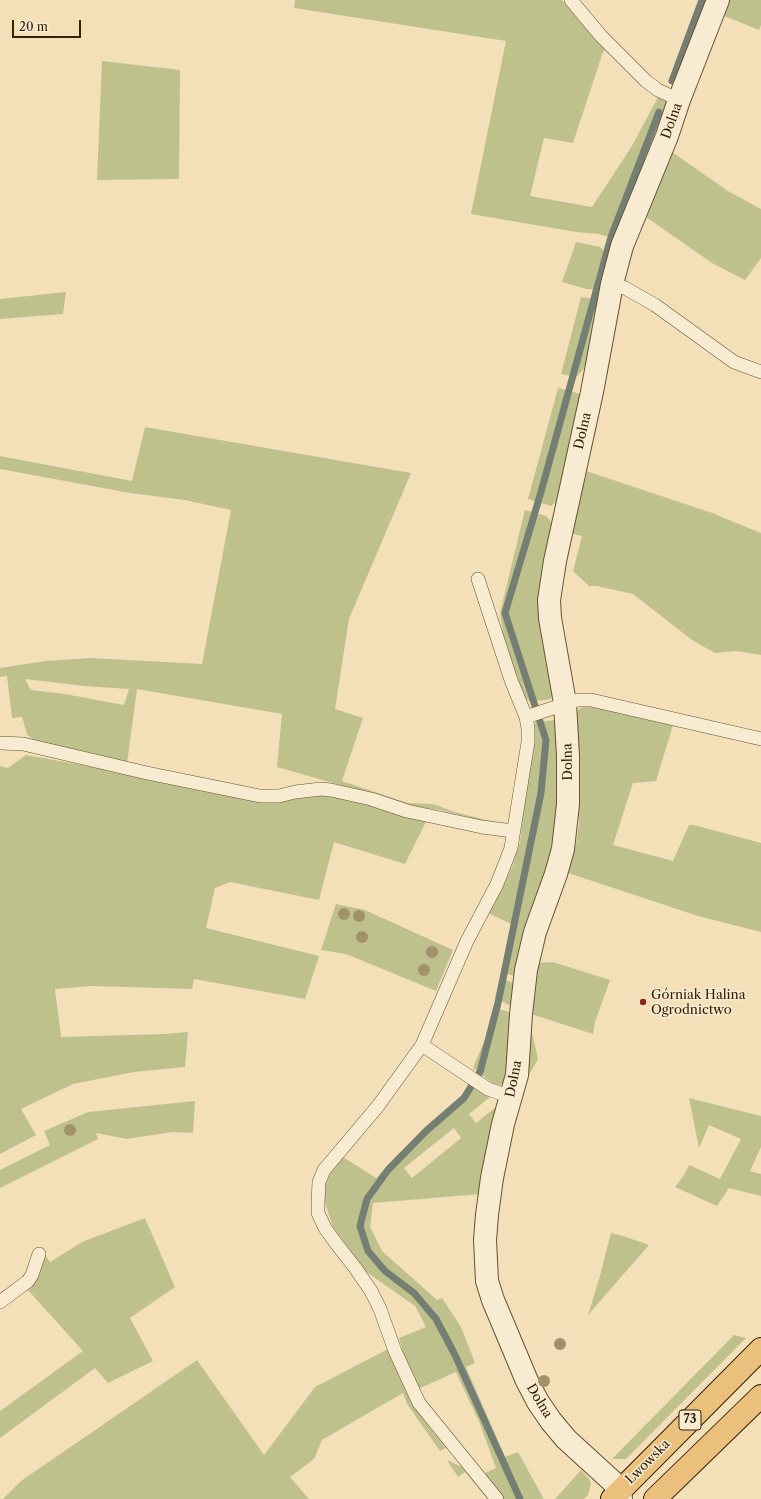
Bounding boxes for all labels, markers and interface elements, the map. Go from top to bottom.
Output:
scale bar [14,12,83,38]
text: 20 m [19,19,48,34]
street label: Dolna [658,101,686,141]
street label: Dolna [571,411,595,451]
street label: Dolna [560,743,576,781]
place label: Górniak Halina Ogrodnictwo [651,987,746,1018]
marker: Górniak Halina Ogrodnictwo [638,997,648,1007]
street label: Dolna [503,1059,525,1099]
street label: Dolna [523,1381,555,1421]
road number: 73 [679,1410,701,1430]
street label: Lwowska [623,1437,673,1487]

